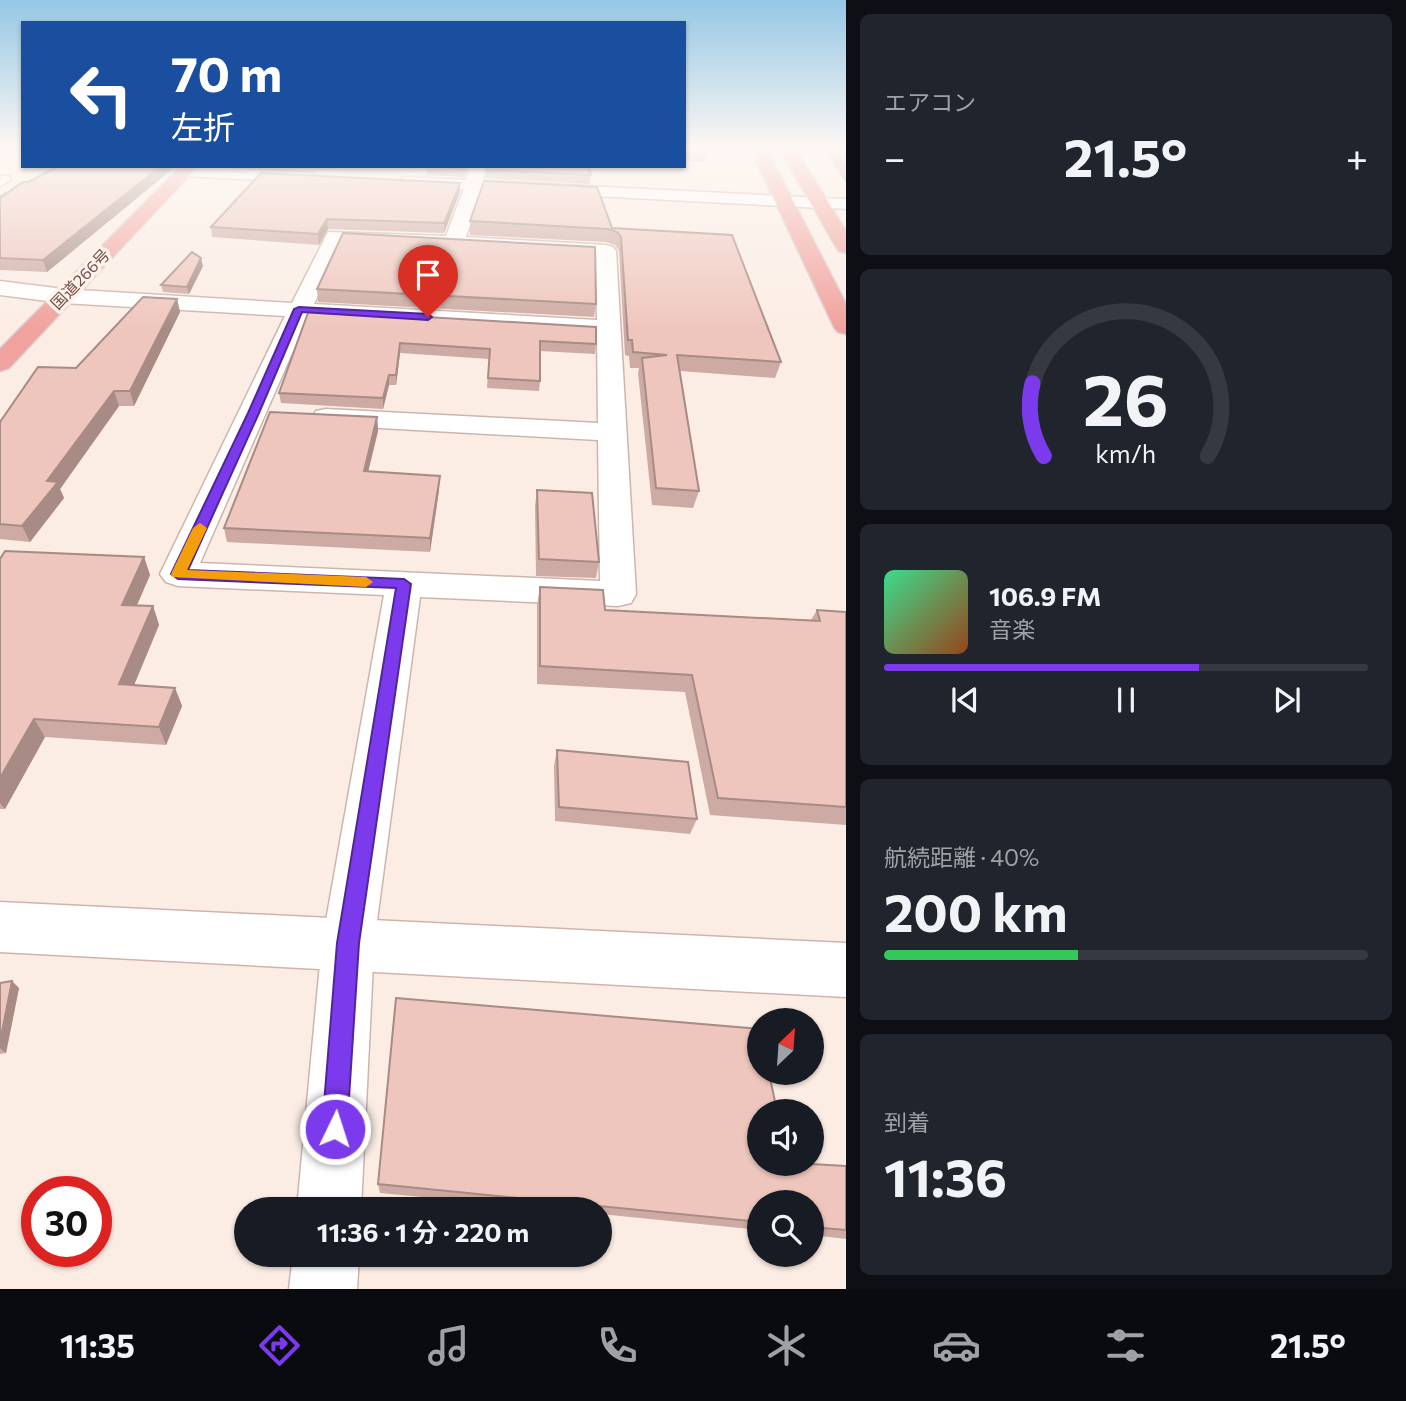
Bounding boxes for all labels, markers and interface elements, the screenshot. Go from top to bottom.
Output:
text: 70 m [171,42,282,102]
icon: left [56,49,147,140]
text: エアコン [884,88,976,116]
text: 左折 [171,106,235,146]
text: 21.5° [1064,124,1187,188]
text: − [884,133,906,180]
text: + [1346,133,1368,180]
street label: 国道266号 [46,245,113,313]
pin [398,245,458,317]
icon: arrive [409,256,447,294]
text: 26 [1083,352,1169,441]
text: km/h [1096,437,1156,467]
text: 106.9 FM [989,580,1101,611]
text: 音楽 [989,615,1035,643]
icon: previous [946,681,984,719]
icon: pause [1107,681,1145,719]
icon: next [1268,681,1306,719]
text: 航続距離 · 40% [884,843,1039,871]
text: 200 km [884,879,1068,943]
north arrow [747,1008,824,1085]
map controls [747,1008,824,1267]
position arrow [298,1092,372,1166]
button: sound [747,1099,824,1176]
text: 到着 [884,1108,930,1136]
text: 11:36 [884,1144,1007,1208]
speed limit sign: 30 [21,1176,112,1267]
button: search [747,1190,824,1267]
text: 11:36 · 1 分 · 220 m [317,1216,529,1247]
icon: directions [255,1321,304,1370]
icon: music [424,1321,473,1370]
icon: phone [593,1321,642,1370]
icon: climate [762,1321,811,1370]
icon: car [932,1321,981,1370]
icon: filters [1101,1321,1150,1370]
text: 11:35 [60,1325,135,1365]
text: 21.5° [1270,1325,1346,1365]

